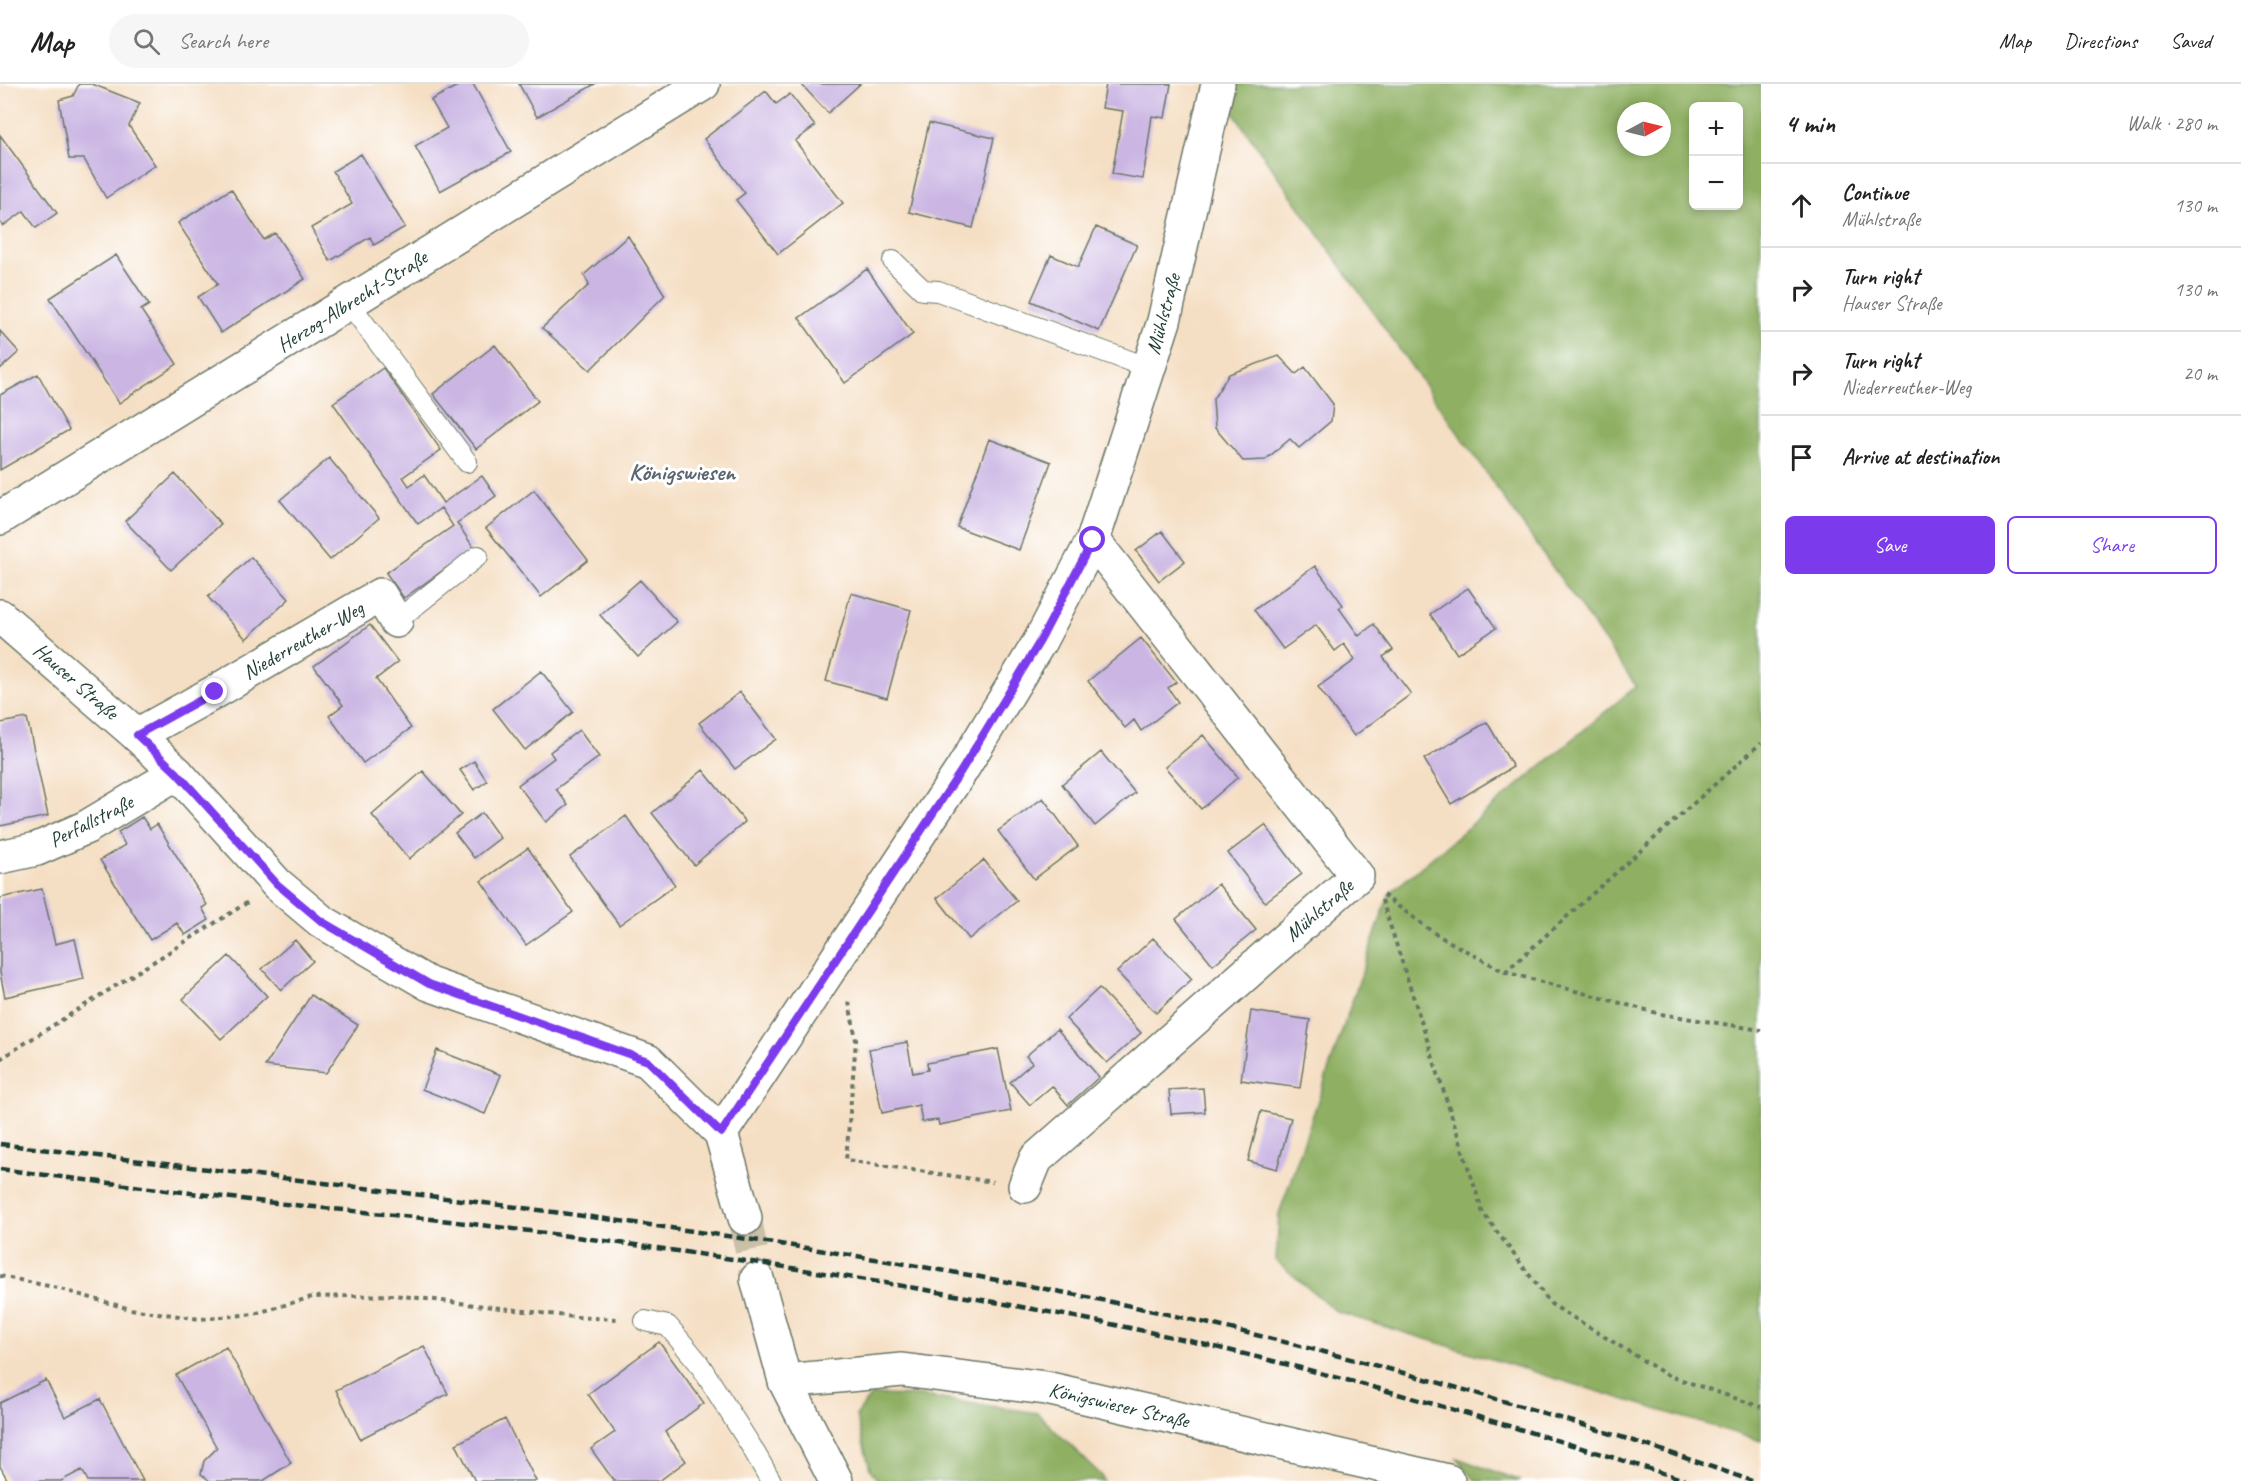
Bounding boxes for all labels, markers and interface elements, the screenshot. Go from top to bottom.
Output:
search box [109,14,529,68]
text: Map [30,24,73,59]
icon: search [130,25,163,58]
text: Search here [178,27,268,55]
text: Map [1999,28,2031,54]
text: Directions [2064,28,2137,54]
text: Saved [2170,28,2211,54]
north arrow [1617,102,1671,156]
map controls [1689,102,1743,210]
button: + [1689,102,1743,156]
text: 4 min [1785,107,1835,140]
text: Walk · 280 m [2127,111,2217,136]
button: − [1689,156,1743,210]
text: Continue [1842,179,1908,207]
icon: ahead [1785,189,1818,222]
text: 130 m [2174,193,2217,218]
text: Mühlstraße [1842,207,1920,232]
street label: Herzog-Albrecht-Straße [272,243,434,358]
text: Turn right [1842,263,1919,291]
street label: Mühlstraße [1140,269,1187,357]
icon: right [1785,273,1818,306]
text: 130 m [2174,277,2217,302]
text: Hauser Straße [1842,291,1941,316]
text: Turn right [1842,347,1919,375]
icon: right [1785,357,1818,390]
text: 20 m [2183,361,2217,386]
text: Niederreuther-Weg [1842,375,1971,400]
icon: arrive [1785,441,1818,474]
text: Arrive at destination [1842,443,1999,471]
district label: Königswiesen [629,457,737,487]
button: Save [1785,516,1995,574]
button: Share [2007,516,2217,574]
route start [1079,526,1105,552]
street label: Niederreuther-Weg [238,594,370,685]
street label: Hauser Straße [28,637,126,726]
route end [201,678,227,704]
street label: Perfallstraße [45,788,139,853]
street label: Mühlstraße [1279,872,1360,947]
street label: Königswieser Straße [1046,1376,1194,1434]

